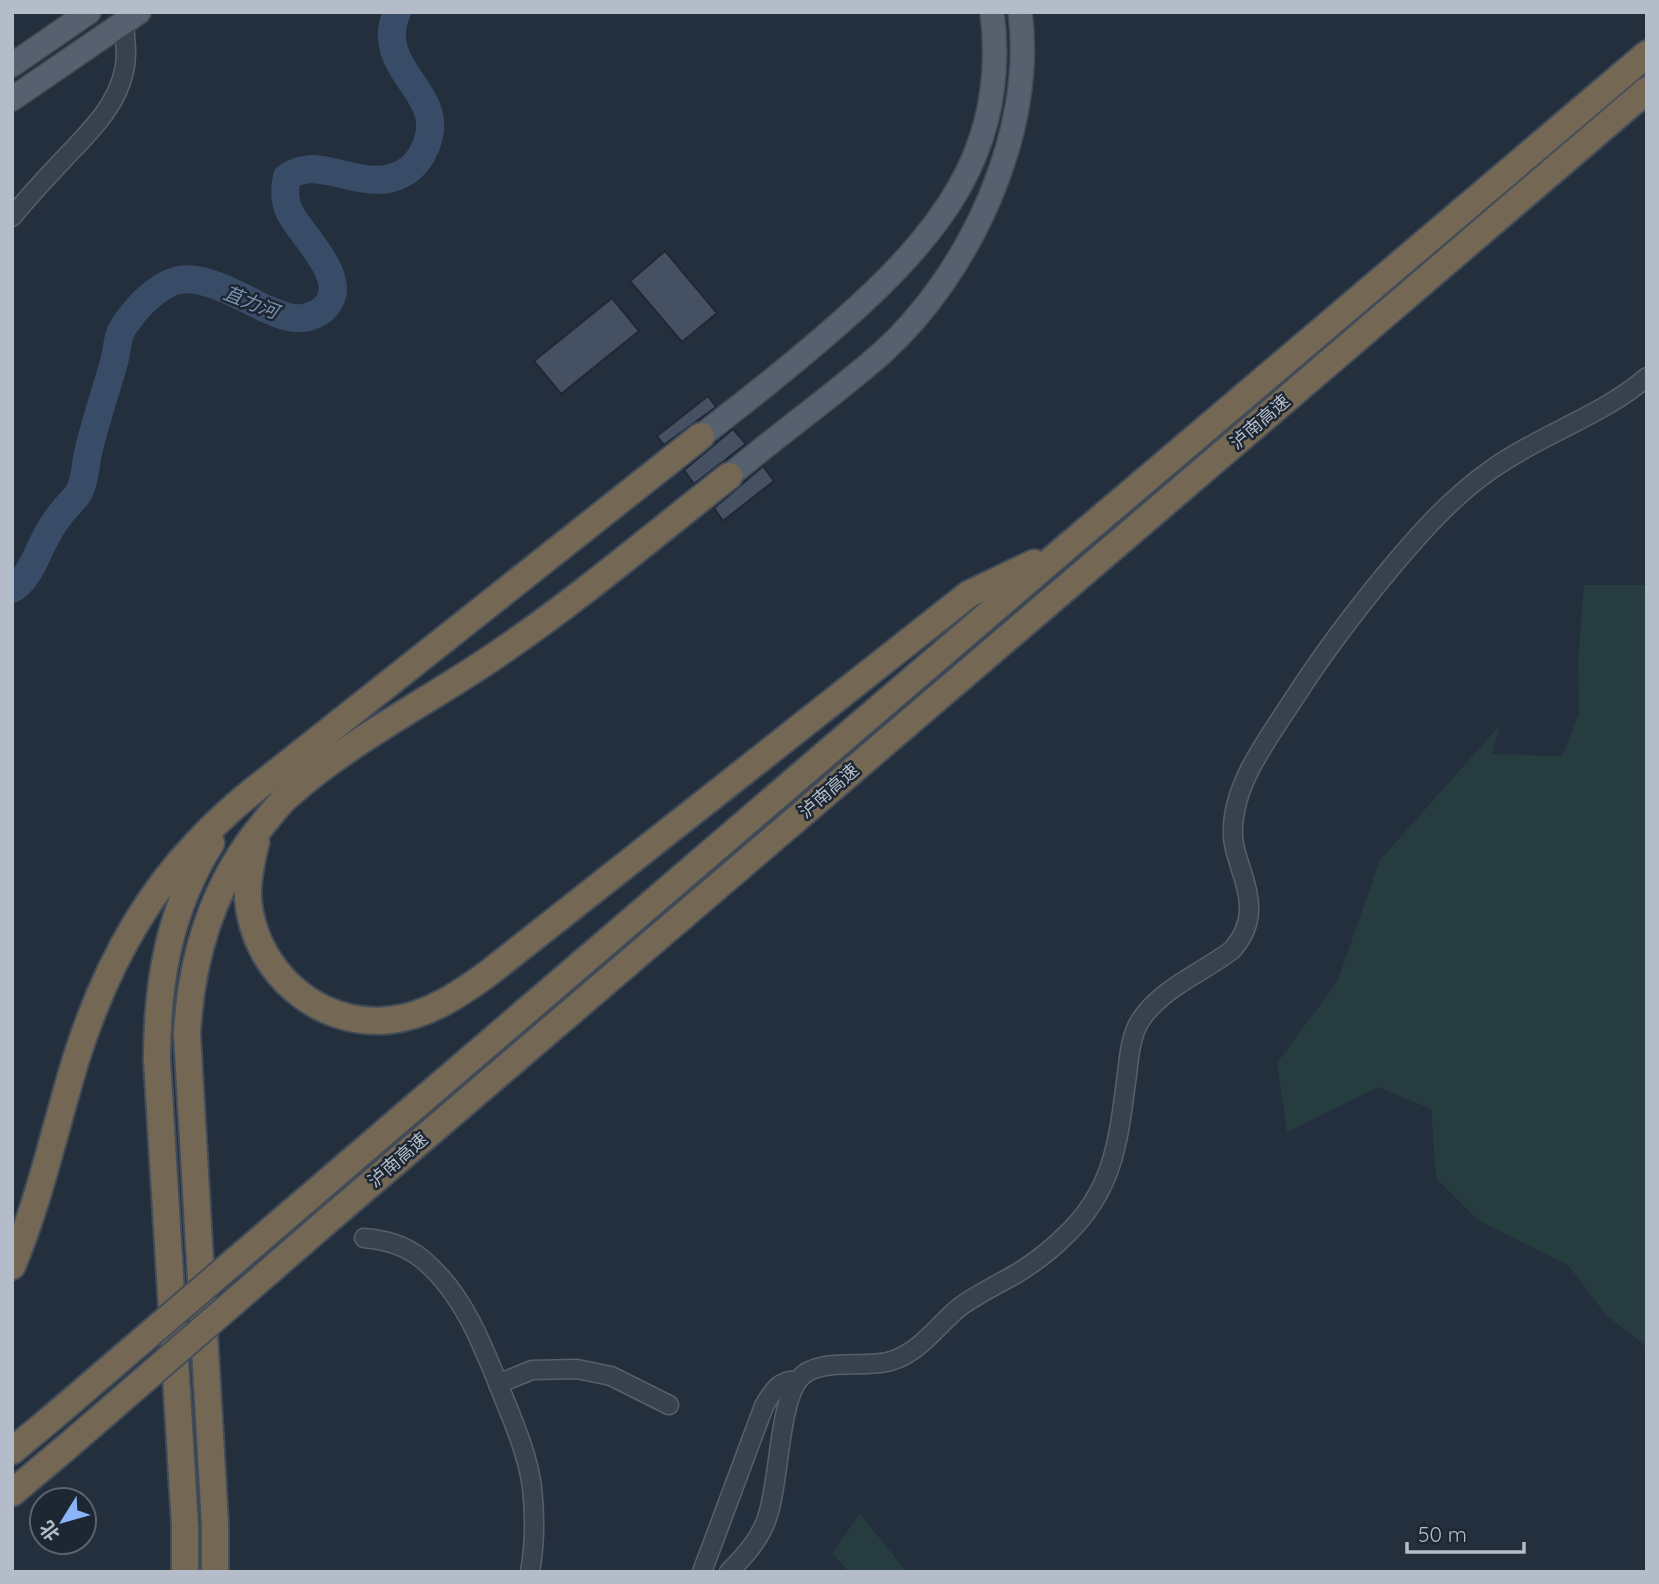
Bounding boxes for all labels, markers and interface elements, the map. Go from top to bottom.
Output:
water label: 苴力河 [220,281,286,325]
street label: 泸南高速 [1225,389,1294,454]
street label: 泸南高速 [794,758,863,823]
street label: 泸南高速 [363,1127,432,1192]
north arrow [28,1486,98,1556]
scale bar [1407,1510,1524,1554]
text: 北 [34,1516,65,1546]
text: 50 m [1418,1521,1467,1547]

